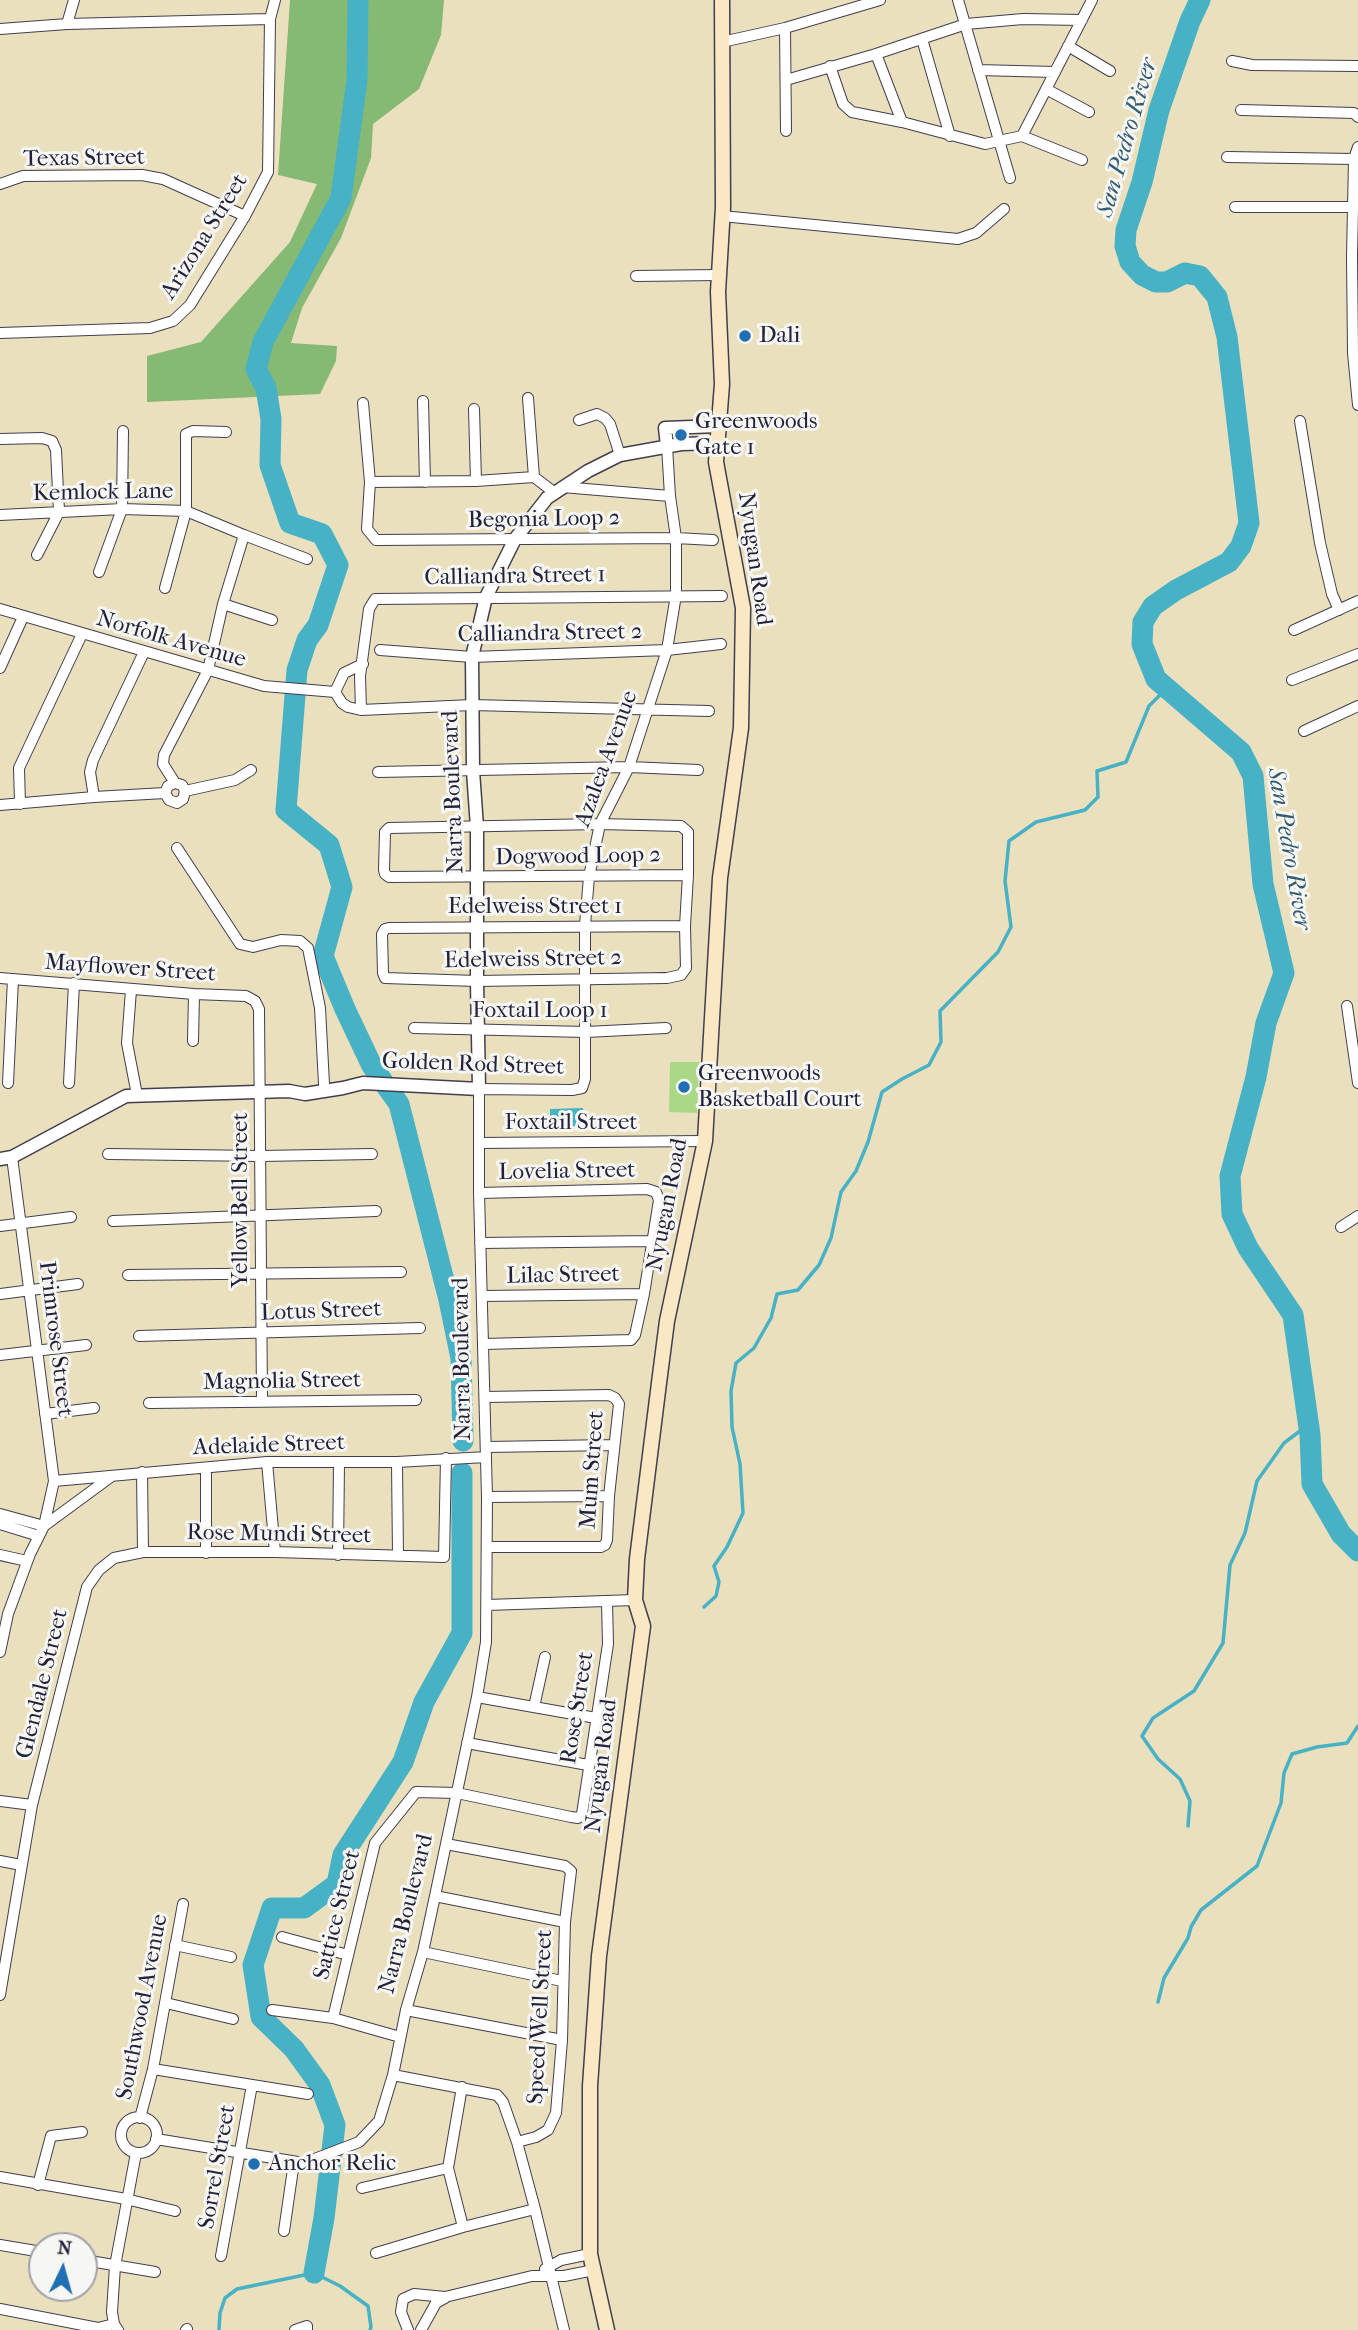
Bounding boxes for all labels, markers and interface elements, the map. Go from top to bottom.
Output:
water label: San Pedro River [1092,55,1164,221]
street label: Texas Street [23,144,145,174]
street label: Arizona Street [155,169,255,305]
place label: Dali [759,322,800,350]
marker: Dali [737,328,753,344]
place label: Greenwoods Gate 1 [695,408,818,462]
marker: Greenwoods Gate 1 [673,427,689,443]
street label: Kemlock Lane [32,478,174,508]
street label: Nyugan Road [731,490,777,628]
street label: Begonia Loop 2 [468,505,620,535]
street label: Calliandra Street 1 [424,562,606,592]
street label: Norfolk Avenue [93,605,249,675]
street label: Calliandra Street 2 [457,619,643,649]
street label: Azalea Avenue [570,687,644,831]
street label: Narra Boulevard [437,710,471,874]
water label: San Pedro River [1260,766,1316,932]
street label: Dogwood Loop 2 [495,842,661,872]
street label: Edelweiss Street 1 [448,893,622,921]
street label: Edelweiss Street 2 [444,945,622,975]
street label: Mayflower Street [44,949,216,989]
street label: Foxtail Loop 1 [472,997,608,1025]
street label: Golden Rod Street [381,1048,565,1082]
place label: Greenwoods Basketball Court [698,1060,862,1114]
marker: Greenwoods Basketball Court [676,1079,692,1095]
street label: Foxtail Street [504,1109,638,1137]
street label: Yellow Bell Street [227,1112,255,1288]
street label: Nyugan Road [642,1136,694,1274]
street label: Lovelia Street [498,1157,636,1187]
street label: Primrose Street [32,1260,78,1418]
street label: Lilac Street [506,1261,620,1291]
street label: Narra Boulevard [448,1277,478,1441]
street label: Lotus Street [260,1296,382,1328]
street label: Magnolia Street [203,1367,361,1397]
street label: Mum Street [575,1410,611,1530]
street label: Adelaide Street [193,1430,345,1462]
street label: Rose Mundi Street [186,1520,372,1550]
street label: Glendale Street [11,1606,75,1762]
street label: Rose Street [555,1650,601,1766]
street label: Nyugan Road [580,1698,624,1834]
street label: Narra Boulevard [374,1831,440,1997]
street label: Sattice Street [309,1847,367,1983]
street label: Southwood Avenue [111,1912,175,2102]
street label: Speed Well Street [523,1929,559,2105]
street label: Sorrel Street [193,2103,243,2231]
place label: Anchor Relic [268,2150,396,2178]
marker: Anchor Relic [246,2156,262,2172]
north arrow [28,2232,98,2302]
text: N [57,2236,73,2260]

